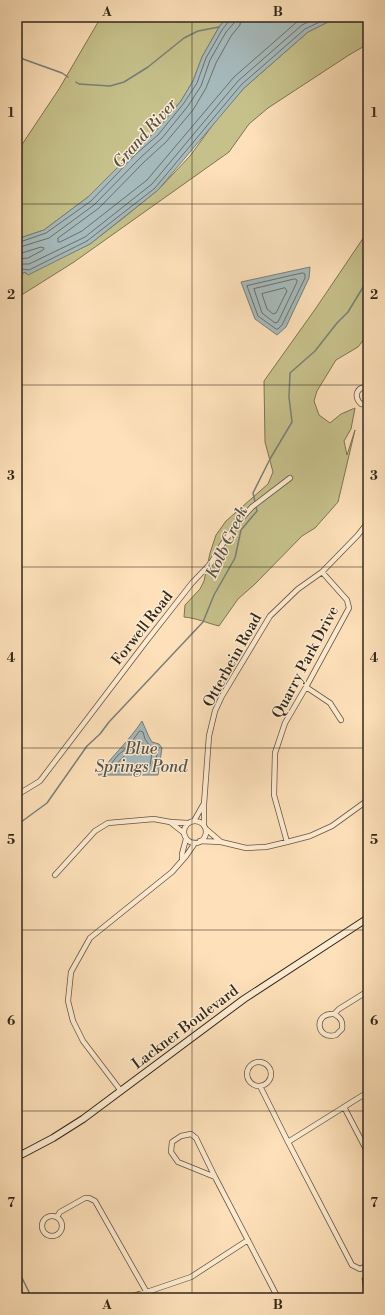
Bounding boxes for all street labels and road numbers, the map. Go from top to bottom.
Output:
street label: Forwell Road [108,587,178,669]
street label: Quarry Park Drive [268,603,343,722]
street label: Otterbein Road [199,610,266,710]
street label: Lackner Boulevard [128,981,243,1074]

